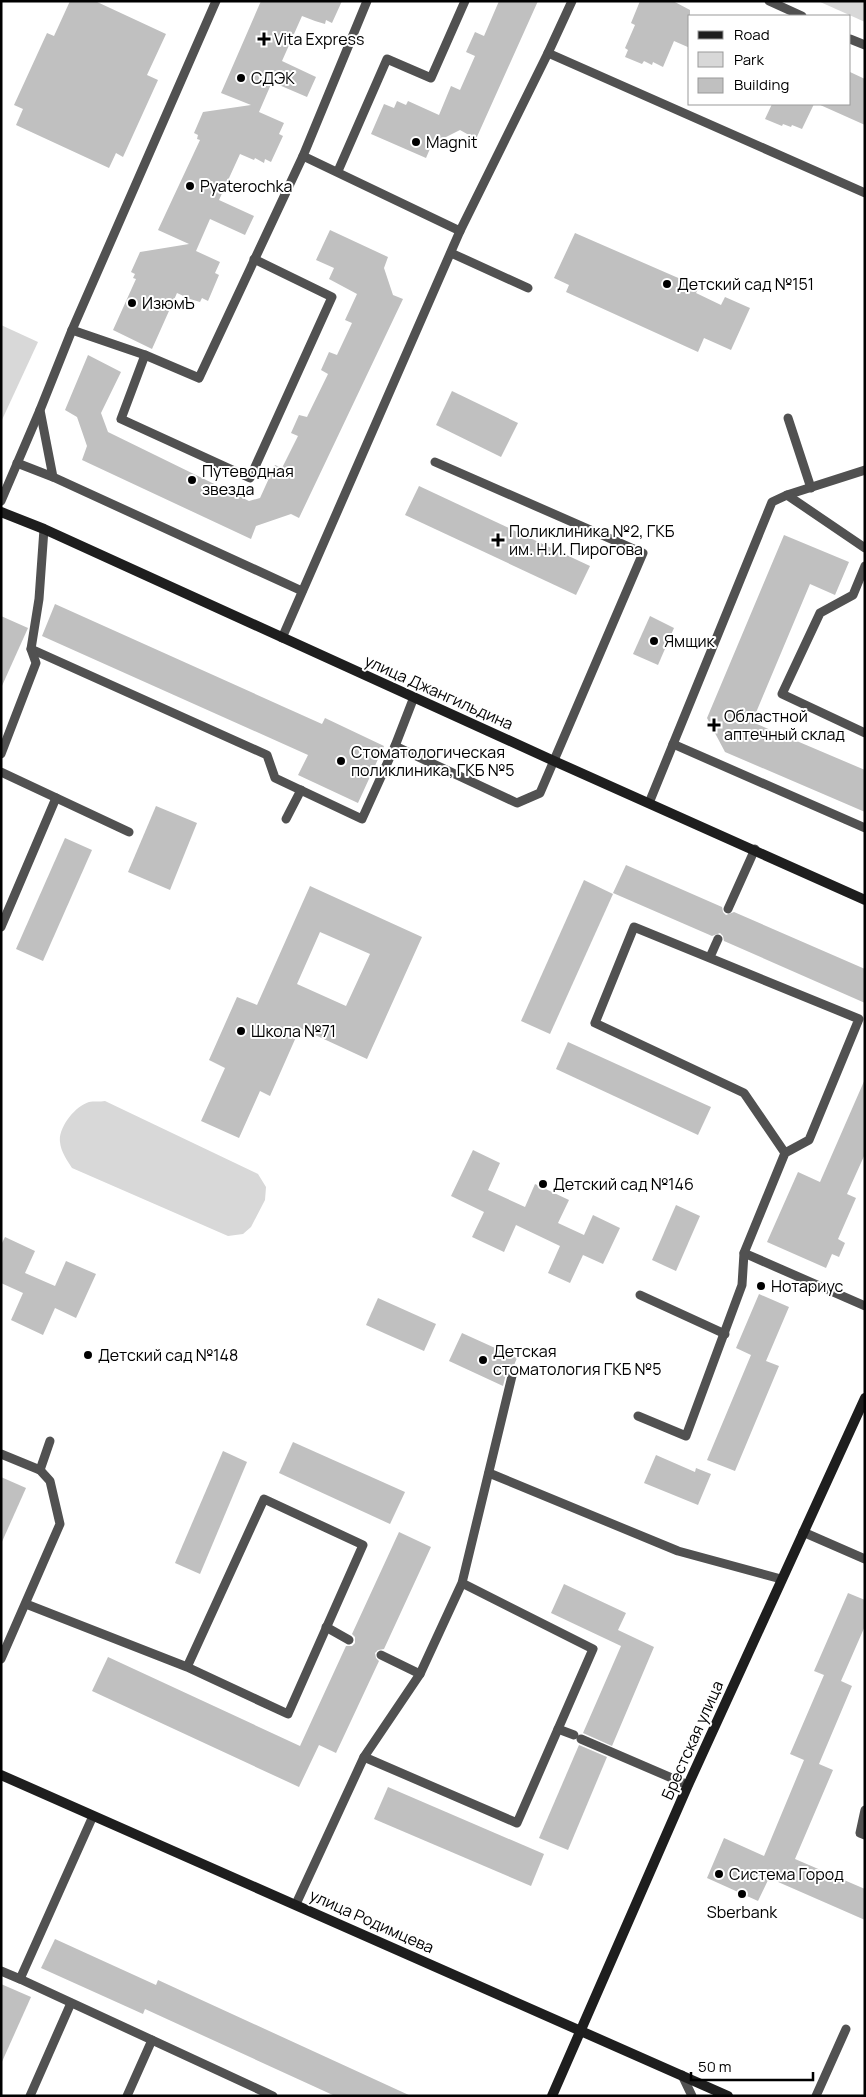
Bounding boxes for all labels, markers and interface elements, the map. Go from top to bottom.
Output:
legend [688,15,851,105]
text: Road [734,24,770,45]
place label: Vita Express [274,28,364,50]
marker: Vita Express [258,33,270,45]
text: Park [734,49,764,70]
place label: СДЭК [251,67,295,89]
marker: СДЭК [235,72,247,84]
text: Building [734,74,789,95]
place label: Magnit [426,131,477,153]
marker: Magnit [410,136,422,148]
place label: Pyaterochka [200,175,292,197]
marker: Pyaterochka [184,180,196,192]
place label: Детский сад №151 [677,273,814,295]
marker: Детский сад №151 [661,278,673,290]
place label: ИзюмЪ [142,292,195,314]
marker: ИзюмЪ [126,297,138,309]
place label: Путеводная звезда [202,460,294,500]
marker: Путеводная звезда [186,474,198,486]
place label: Поликлиника №2, ГКБ им. Н.И. Пирогова [509,520,675,560]
marker: Поликлиника №2, ГКБ им. Н.И. Пирогова [491,533,505,547]
place label: Ямщик [664,630,716,652]
marker: Ямщик [648,635,660,647]
street label: улица Джангильдина [361,649,517,735]
place label: Областной аптечный склад [724,705,845,745]
marker: Областной аптечный склад [708,719,720,731]
place label: Стоматологическая поликлиника, ГКБ №5 [351,741,515,781]
marker: Стоматологическая поликлиника, ГКБ №5 [335,755,347,767]
place label: Школа №71 [251,1020,336,1042]
marker: Школа №71 [235,1025,247,1037]
place label: Детский сад №146 [553,1173,694,1195]
marker: Детский сад №146 [537,1178,549,1190]
place label: Нотариус [771,1275,844,1297]
marker: Нотариус [755,1280,767,1292]
place label: Детская стоматология ГКБ №5 [493,1340,661,1380]
place label: Детский сад №148 [98,1344,238,1366]
marker: Детский сад №148 [82,1349,94,1361]
marker: Детская стоматология ГКБ №5 [477,1354,489,1366]
street label: Брестская улица [656,1677,728,1803]
place label: Система Город [729,1863,844,1885]
marker: Система Город [713,1868,725,1880]
street label: улица Родимцева [306,1884,438,1958]
marker: Sberbank [736,1888,748,1900]
place label: Sberbank [707,1901,778,1923]
scale bar [691,2050,814,2082]
text: 50 m [698,2056,732,2077]

